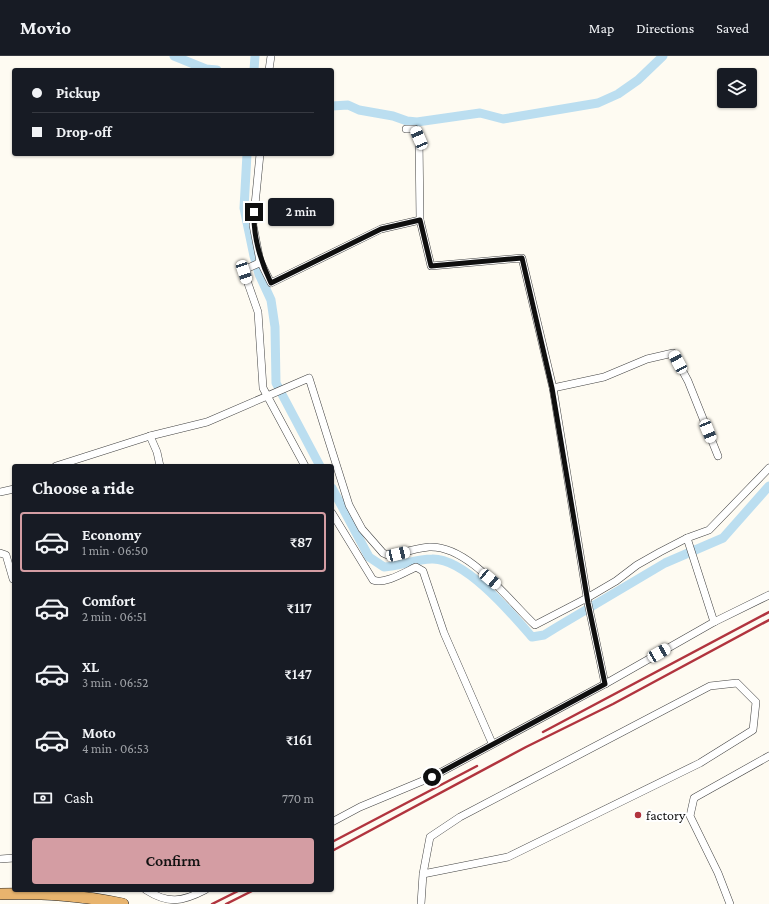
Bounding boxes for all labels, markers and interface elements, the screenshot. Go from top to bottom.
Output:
text: Movio [20,17,71,38]
text: Map [589,20,614,36]
text: Directions [636,20,694,36]
text: Saved [716,20,749,36]
map controls [717,68,757,108]
button: layers [717,68,757,108]
text: Pickup [56,85,100,101]
text: Drop-off [56,124,112,140]
car [409,125,429,151]
callout: 2 min [268,198,334,226]
route end [245,203,263,221]
text: 2 min [286,204,316,219]
car [235,259,253,285]
car [667,349,689,375]
car [698,418,718,444]
text: Choose a ride [32,478,134,498]
icon: car [34,524,70,560]
text: Economy [82,527,141,543]
text: ₹87 [290,534,312,550]
text: 1 min · 06:50 [82,543,148,558]
car [385,545,411,563]
car [477,567,503,591]
icon: car [34,590,70,626]
text: Comfort [82,593,136,609]
text: ₹117 [287,600,312,616]
text: 2 min · 06:51 [82,609,147,624]
car [646,642,672,664]
icon: car [34,656,70,692]
text: XL [82,659,99,675]
text: ₹147 [284,666,312,682]
text: 3 min · 06:52 [82,675,148,690]
icon: car [34,722,70,758]
text: Moto [82,725,116,741]
text: ₹161 [286,732,312,748]
text: 4 min · 06:53 [82,741,149,756]
route start [423,768,441,786]
icon: cash [32,787,54,809]
text: Cash [64,790,94,806]
text: 770 m [282,791,314,806]
place label: factory [646,807,686,823]
marker: factory [633,810,643,820]
button: Confirm [32,838,314,884]

